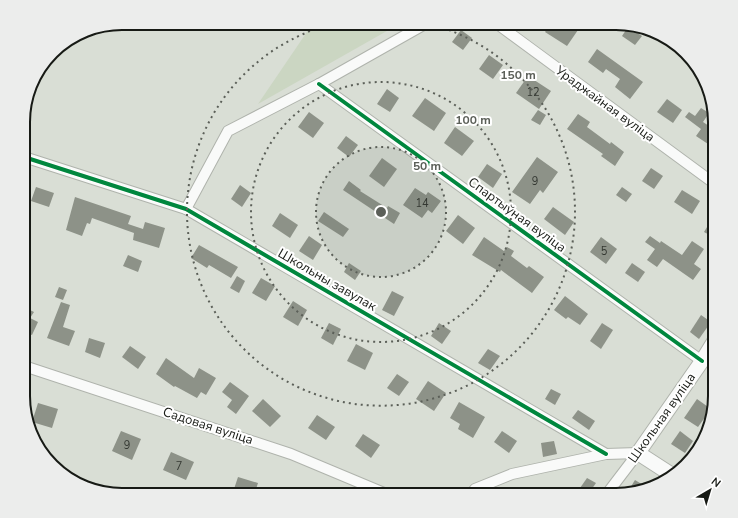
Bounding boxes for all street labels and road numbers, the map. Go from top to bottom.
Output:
street label: Ураджайная вуліца [551,61,658,146]
street label: Спартыўная вуліца [464,173,570,257]
street label: Школьны завулак [274,244,380,316]
street label: Школьная вуліца [624,369,700,467]
street label: Садовая вуліца [160,403,256,449]

